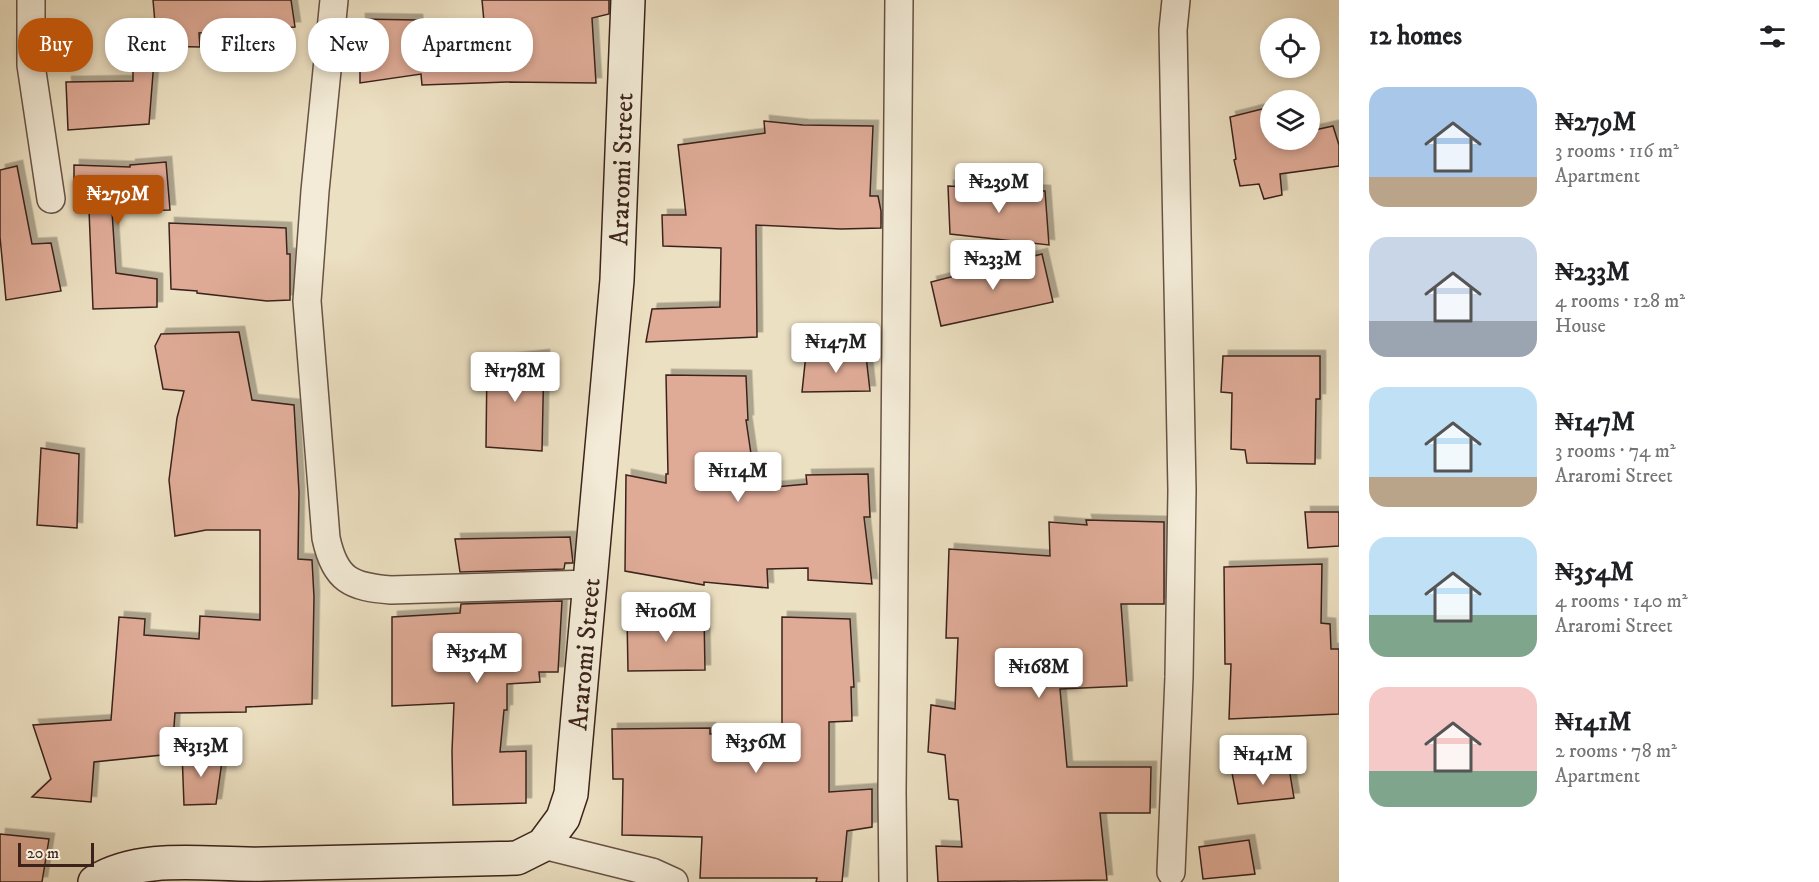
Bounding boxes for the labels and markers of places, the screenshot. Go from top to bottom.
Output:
pin: ₦239M [957,163,1041,214]
pin: ₦279M [76,175,160,226]
pin: ₦233M [951,240,1035,291]
pin: ₦147M [794,323,878,374]
pin: ₦178M [473,352,557,403]
pin: ₦114M [696,452,780,503]
pin: ₦106M [624,592,708,643]
pin: ₦354M [435,633,519,684]
pin: ₦168M [997,648,1081,699]
pin: ₦356M [714,723,798,774]
pin: ₦313M [159,727,243,778]
pin: ₦141M [1221,735,1305,786]

